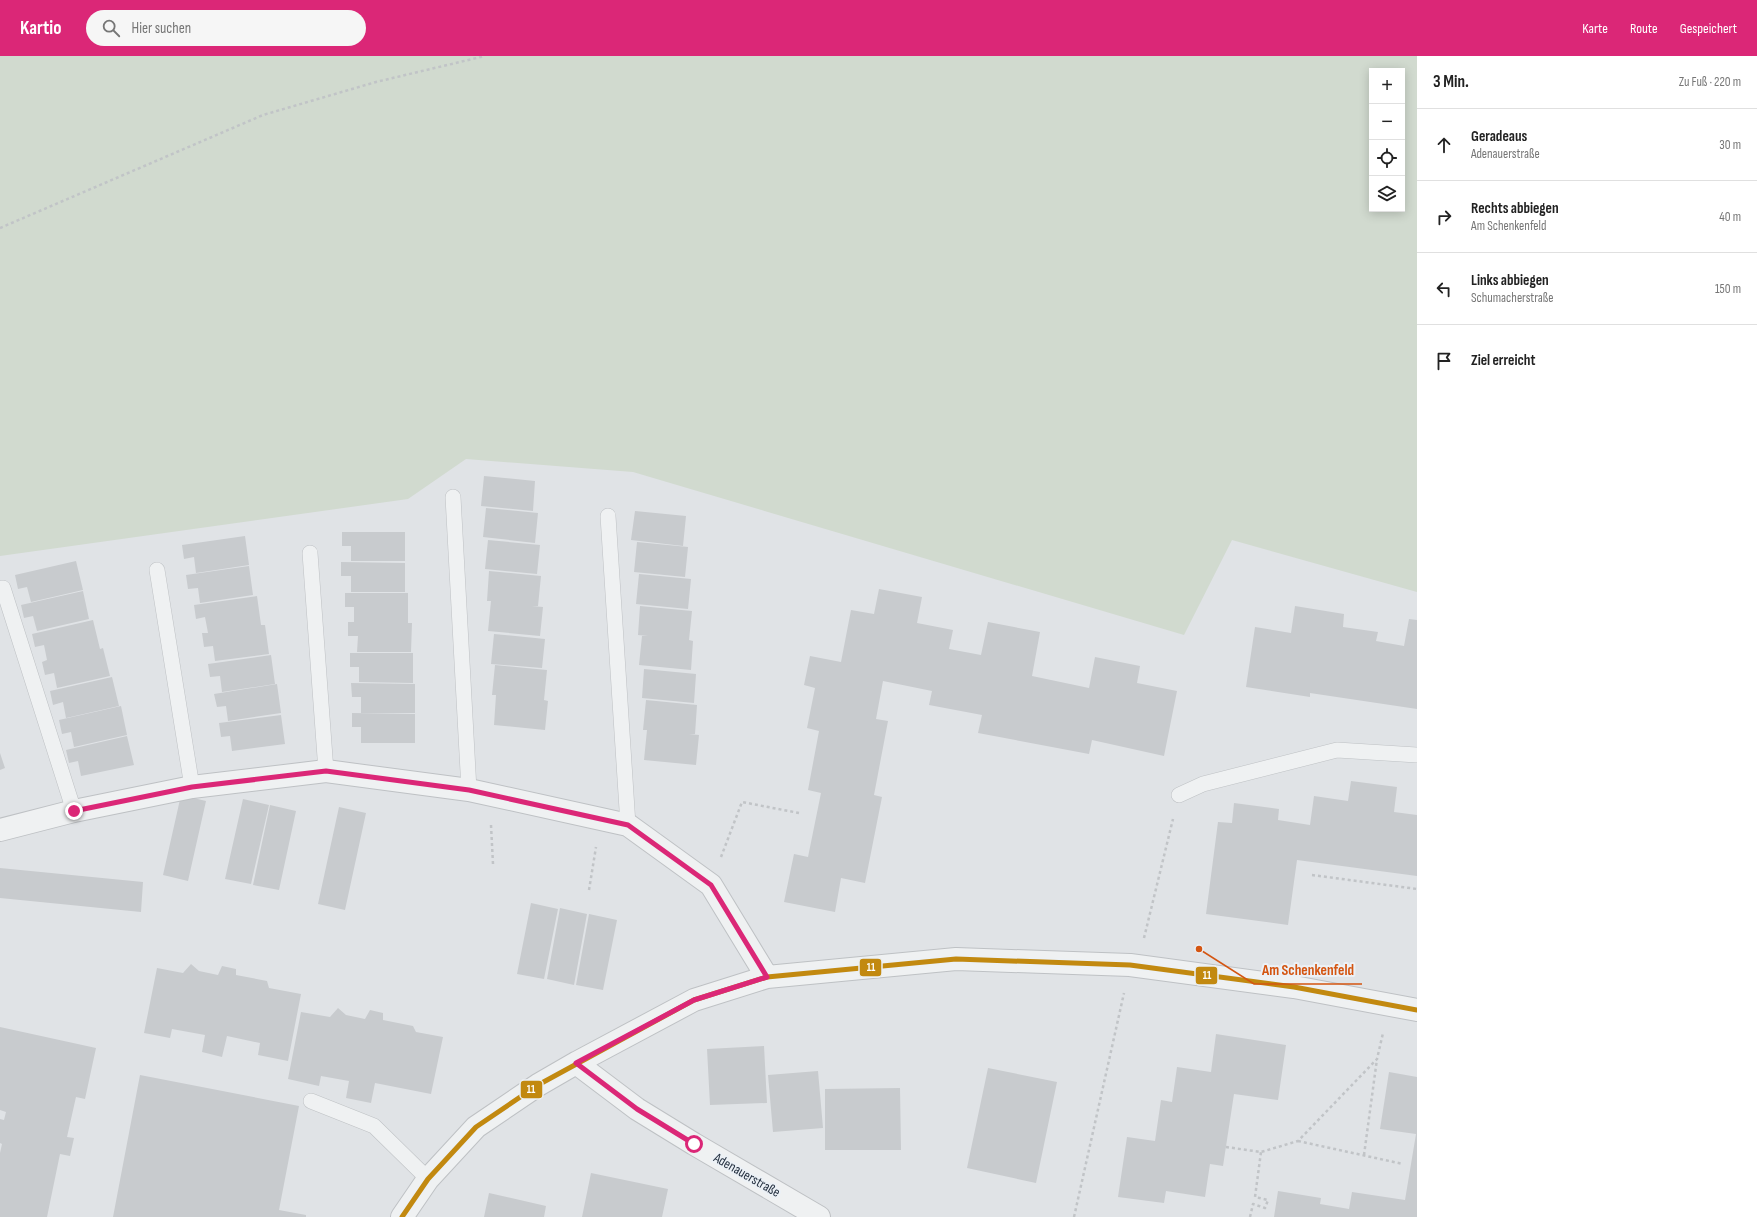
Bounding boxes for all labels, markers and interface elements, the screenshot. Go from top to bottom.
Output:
search box [86,10,366,46]
text: Kartio [20,17,62,40]
icon: search [100,17,122,39]
text: Hier suchen [132,19,191,38]
text: Karte [1582,20,1608,37]
text: Route [1630,20,1658,37]
text: Gespeichert [1680,20,1737,37]
map controls [1369,68,1405,212]
button: + [1369,68,1405,104]
text: 3 Min. [1433,72,1469,92]
text: Zu Fuß · 220 m [1679,74,1741,90]
button: − [1369,104,1405,140]
text: Geradeaus [1471,127,1527,146]
icon: ahead [1433,134,1455,156]
text: 30 m [1719,137,1741,153]
button: locate [1369,140,1405,176]
text: Adenauerstraße [1471,146,1540,162]
button: layers [1369,176,1405,212]
text: Rechts abbiegen [1471,199,1559,218]
icon: right [1433,206,1455,228]
text: 40 m [1719,209,1741,225]
text: Am Schenkenfeld [1471,218,1546,234]
text: Links abbiegen [1471,271,1549,290]
icon: left [1433,278,1455,300]
text: 150 m [1715,281,1741,297]
text: Schumacherstraße [1471,290,1554,306]
icon: arrive [1433,350,1455,372]
text: Ziel erreicht [1471,351,1535,370]
route end [65,802,83,820]
callout: Am Schenkenfeld [1254,957,1362,984]
line badge: 11 [859,958,882,977]
text: 11 [867,961,876,974]
text: Am Schenkenfeld [1261,961,1354,980]
line badge: 11 [1195,966,1218,985]
text: 11 [1203,969,1212,982]
line badge: 11 [520,1080,543,1099]
text: 11 [527,1083,536,1096]
route start [685,1135,703,1153]
street label: Adenauerstraße [710,1149,783,1201]

